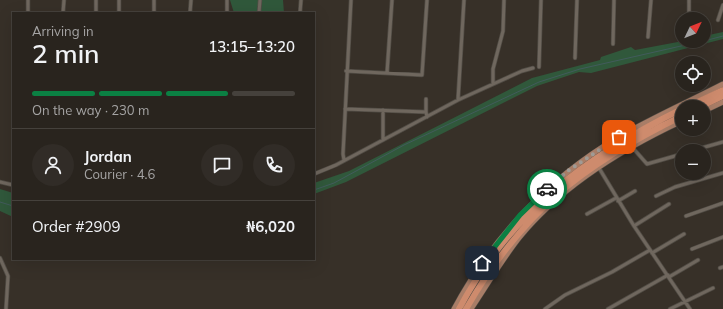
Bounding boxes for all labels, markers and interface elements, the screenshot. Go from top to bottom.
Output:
north arrow [675,12,711,48]
map controls [675,12,711,180]
text: Arriving in [32,23,94,39]
text: 2 min [32,37,100,70]
text: 13:15–13:20 [208,37,295,56]
button: locate [675,56,711,92]
button: + [675,100,711,136]
text: On the way · 230 m [32,102,149,118]
pin [602,120,636,154]
icon: bag [608,126,630,148]
button: person [32,144,74,186]
button: chat [201,144,243,186]
button: phone [253,144,295,186]
button: − [675,144,711,180]
text: Jordan [84,147,132,166]
text: Courier · 4.6 [84,166,155,182]
courier [527,169,567,209]
icon: car [536,178,558,200]
text: Order #2909 [32,217,120,236]
text: ₦6,020 [246,217,295,236]
pin [465,246,499,280]
icon: home [471,252,493,274]

